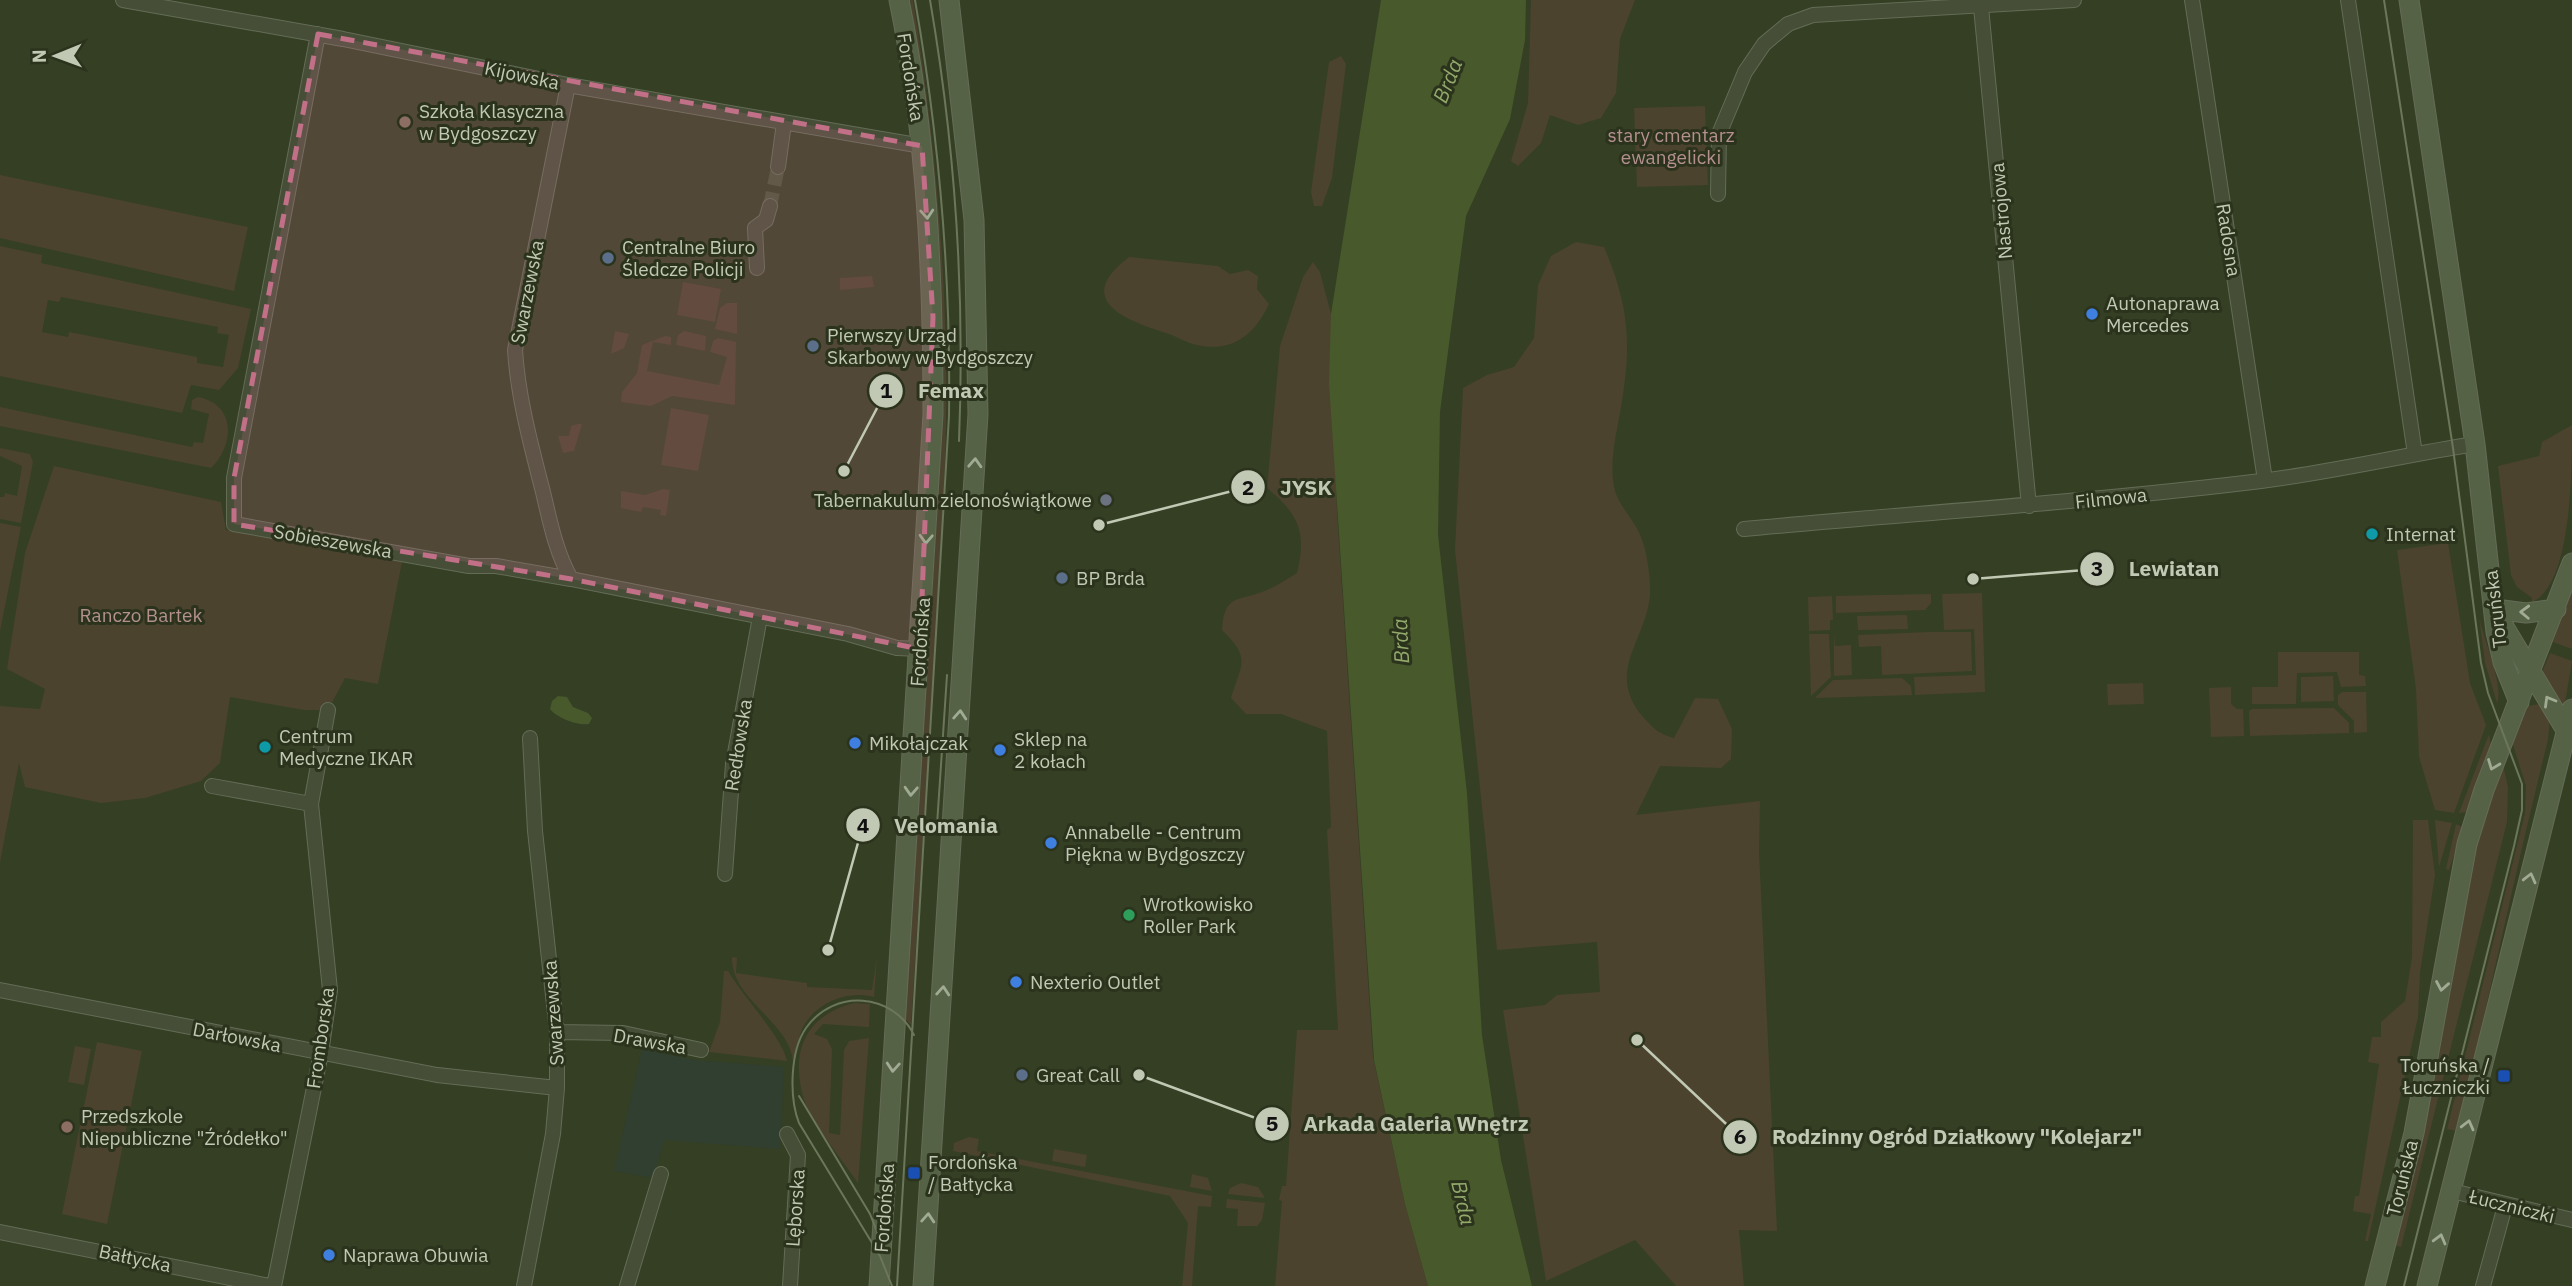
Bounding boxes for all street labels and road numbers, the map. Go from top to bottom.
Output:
street label: Fordońska [892,31,930,123]
street label: Kijowska [482,55,562,95]
street label: Nastrojowa [1985,162,2017,260]
street label: Radosna [2211,202,2247,278]
street label: Swarzewska [505,238,549,346]
street label: Filmowa [2074,482,2148,514]
street label: Sobieszewska [272,519,394,563]
street label: Toruńska [2478,569,2512,649]
street label: Fordońska [905,597,935,687]
street label: Redłowska [719,697,757,793]
street label: Swarzewska [537,960,569,1066]
street label: Fromborska [301,986,339,1090]
street label: Darłowska [191,1017,283,1057]
street label: Drawska [612,1023,688,1059]
street label: Toruńska [2381,1137,2423,1219]
street label: Fordońska [869,1163,899,1253]
street label: Lęborska [780,1168,810,1248]
street label: Łuczniczki [2466,1184,2557,1228]
street label: Bałtycka [97,1239,173,1277]

